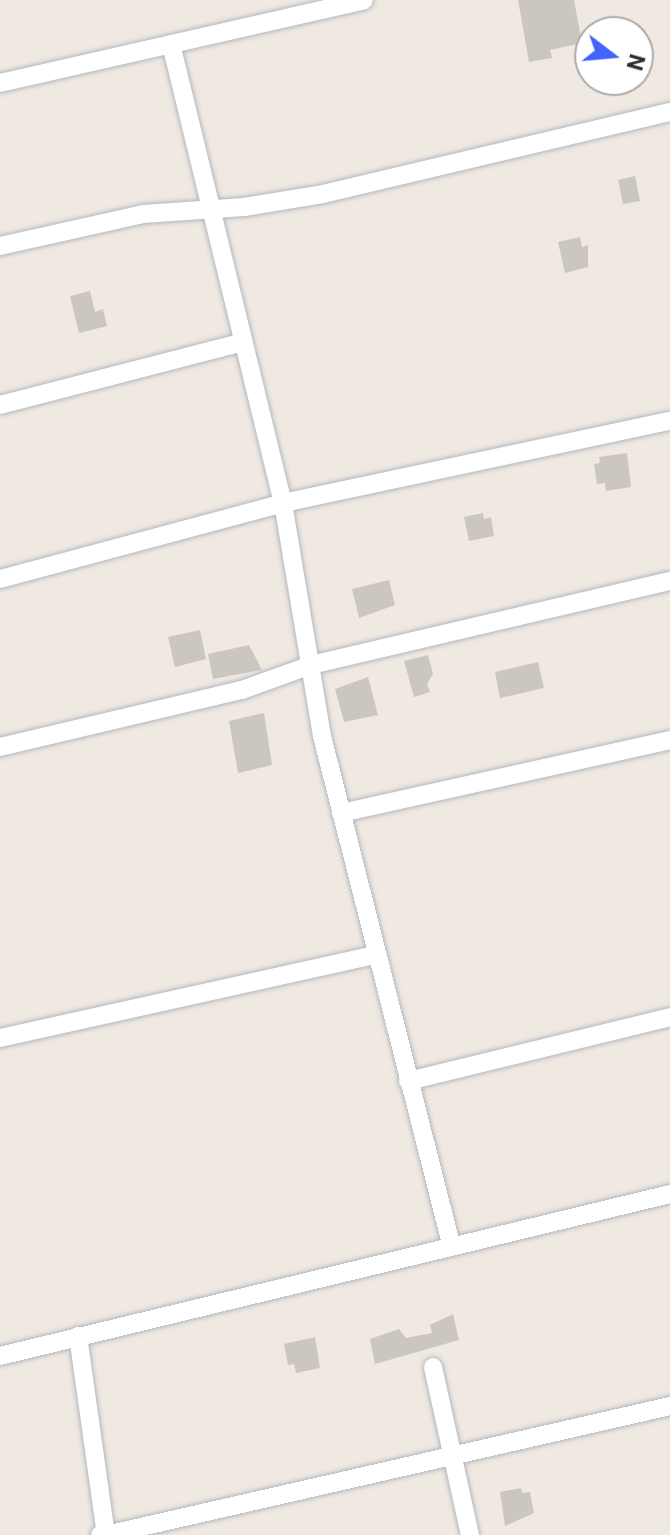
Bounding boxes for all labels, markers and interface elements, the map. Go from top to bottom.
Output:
north arrow [574,16,654,96]
text: N [621,51,650,73]

